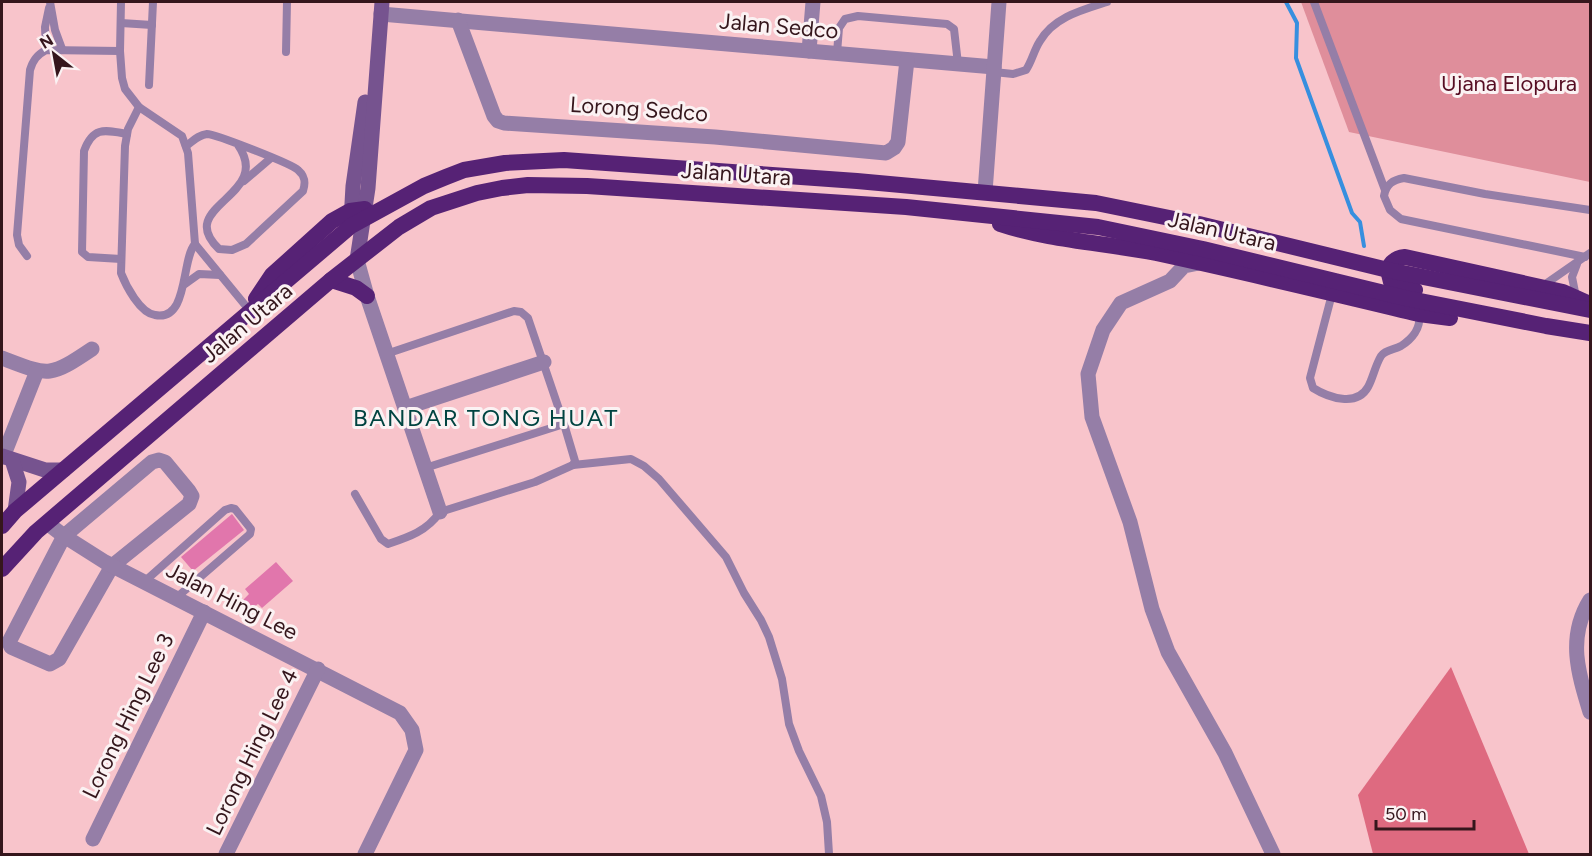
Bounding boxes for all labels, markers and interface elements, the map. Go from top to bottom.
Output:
street label: Jalan Sedco [718,7,840,45]
north arrow [24,24,84,84]
text: N [36,30,57,53]
park label: Ujana Elopura [1441,70,1577,97]
street label: Lorong Sedco [569,91,709,127]
street label: Jalan Utara [680,157,792,191]
street label: Jalan Utara [1165,205,1279,257]
street label: Jalan Utara [196,277,298,369]
district label: BANDAR TONG HUAT [353,403,619,432]
street label: Jalan Hing Lee [162,556,302,646]
street label: Lorong Hing Lee 3 [76,629,180,803]
street label: Lorong Hing Lee 4 [200,664,304,840]
scale bar [1376,793,1474,831]
text: 50 m [1385,803,1427,825]

